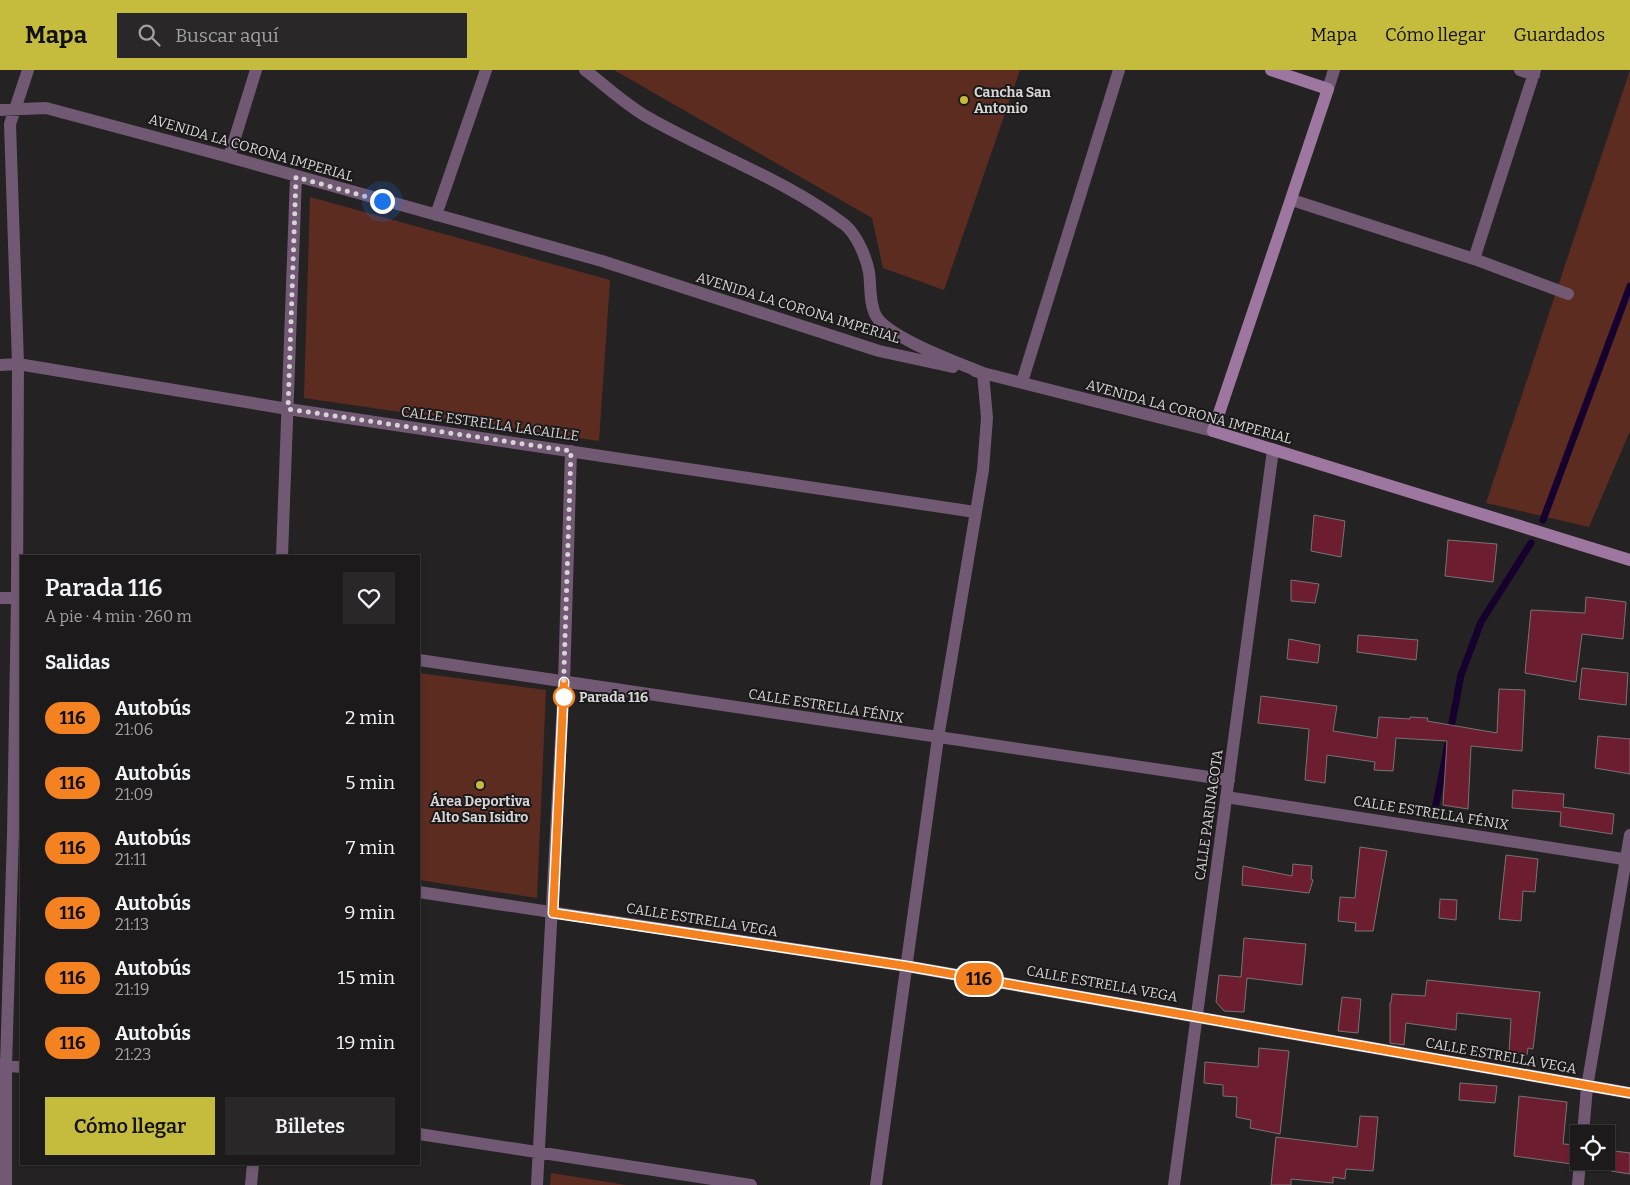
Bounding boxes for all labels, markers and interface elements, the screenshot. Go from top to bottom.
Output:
search box [117,13,467,58]
text: Mapa [25,21,87,49]
icon: search [135,21,163,49]
text: Buscar aquí [175,24,279,47]
text: Mapa [1311,24,1357,46]
text: Cómo llegar [1385,24,1486,46]
text: Guardados [1514,24,1605,46]
place label: Cancha San Antonio [974,84,1051,117]
marker: Cancha San Antonio [958,94,970,106]
street label: AVENIDA LA CORONA IMPERIAL [147,111,356,186]
your location [370,189,395,214]
street label: AVENIDA LA CORONA IMPERIAL [694,269,902,347]
street label: AVENIDA LA CORONA IMPERIAL [1084,376,1294,448]
street label: CALLE ESTRELLA LACAILLE [400,403,580,445]
button: heart [343,572,395,624]
text: Parada 116 [45,574,163,602]
text: A pie · 4 min · 260 m [45,607,192,626]
text: Salidas [45,651,110,674]
street label: CALLE ESTRELLA FÉNIX [747,684,905,727]
marker: Parada 116 [553,686,575,708]
place label: Parada 116 [579,689,648,706]
text: Autobús [115,697,191,720]
text: 2 min [345,706,395,729]
text: 116 [59,707,86,729]
text: 21:06 [115,720,153,739]
street label: CALLE PARINACOTA [1191,748,1227,882]
text: Autobús [115,762,191,785]
text: 5 min [345,771,395,794]
text: 116 [59,772,86,794]
marker: Área Deportiva Alto San Isidro [474,779,486,791]
text: 21:09 [115,785,153,804]
street label: CALLE ESTRELLA FÉNIX [1352,791,1510,834]
place label: Área Deportiva Alto San Isidro [430,792,530,826]
text: Autobús [115,827,191,850]
text: 7 min [346,836,395,859]
text: 116 [59,837,86,859]
text: 21:11 [115,850,147,869]
text: Autobús [115,892,191,915]
street label: CALLE ESTRELLA VEGA [625,900,779,940]
text: 9 min [344,901,395,924]
text: 116 [59,902,86,924]
text: 21:13 [115,915,149,934]
text: Autobús [115,957,191,980]
street label: CALLE ESTRELLA VEGA [1025,962,1179,1006]
line badge: 116 [950,963,1008,995]
text: 15 min [338,966,395,989]
text: 116 [59,967,86,989]
text: 116 [966,968,992,990]
text: 21:19 [115,980,149,999]
text: Autobús [115,1022,191,1045]
text: 19 min [337,1031,395,1054]
text: 116 [59,1032,86,1054]
street label: CALLE ESTRELLA VEGA [1424,1034,1578,1078]
text: 21:23 [115,1045,151,1064]
button: Cómo llegar [45,1097,215,1155]
button: Billetes [225,1097,395,1155]
map controls [1570,1125,1615,1170]
button: locate [1570,1125,1615,1170]

